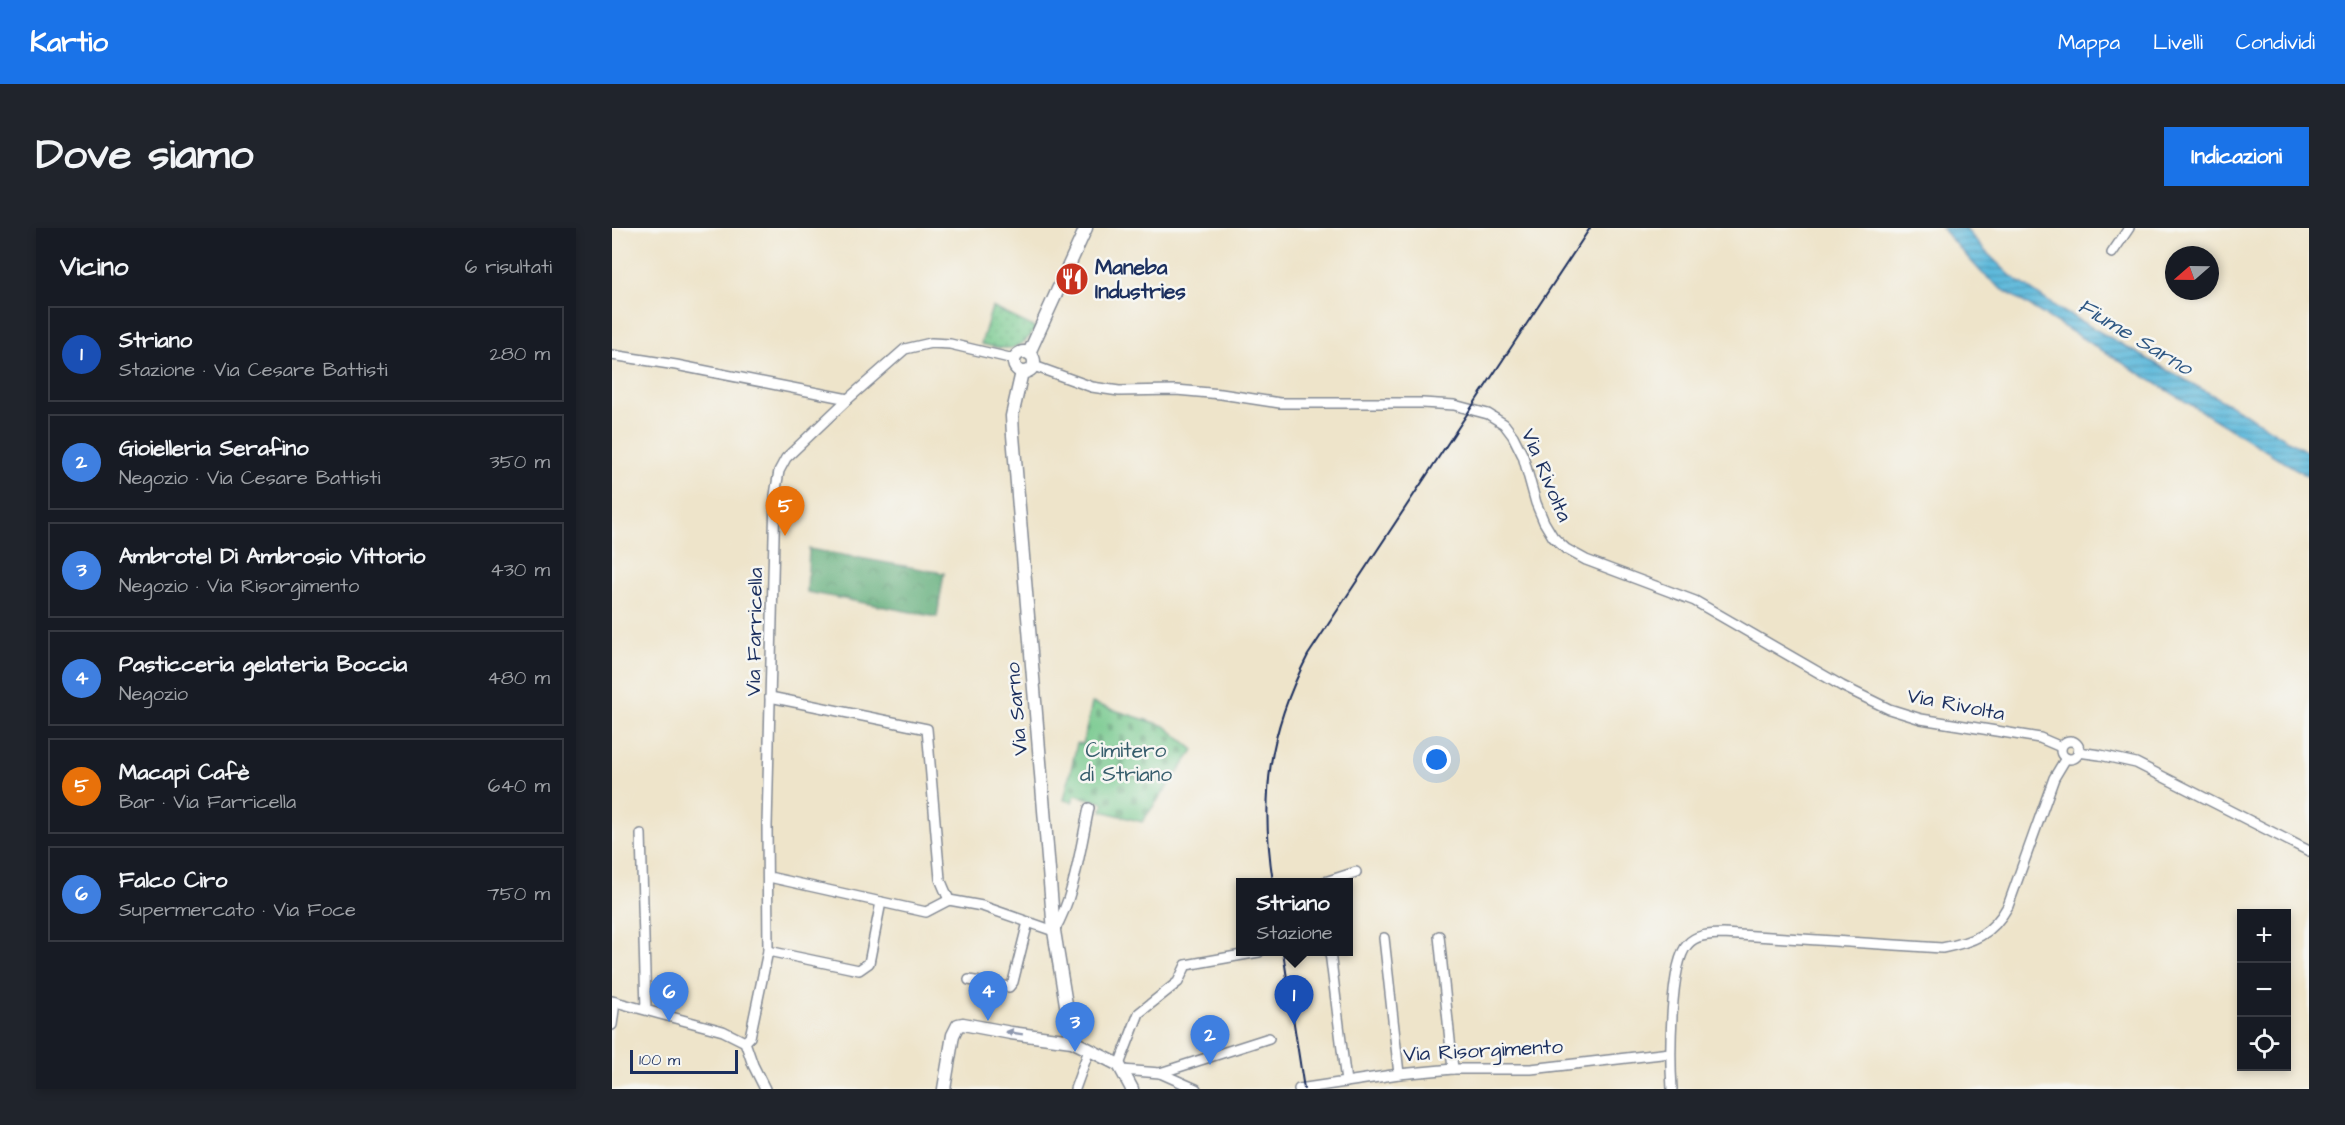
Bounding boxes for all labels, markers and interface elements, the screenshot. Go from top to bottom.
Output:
text: Kartio [30,23,108,62]
text: Mappa [2058,28,2120,57]
text: Livelli [2153,28,2203,57]
text: Condividi [2236,28,2315,57]
text: Dove siamo [36,127,253,185]
button: Indicazioni [2164,127,2309,186]
north arrow [2165,246,2219,300]
text: Vicino [60,249,128,285]
text: 6 risultati [465,253,552,281]
place label: Maneba Industries [1095,253,1186,306]
restaurant icon: Maneba Industries [1054,261,1090,297]
water label: Fiume Sarno [2072,291,2200,384]
text: Striano [119,325,192,356]
text: 1 [80,340,83,368]
text: 280 m [489,340,550,368]
text: Stazione · Via Cesare Battisti [119,356,388,384]
street label: Via Rivolta [1514,424,1579,527]
text: Gioielleria Serafino [119,433,309,464]
text: 2 [76,448,87,476]
text: 350 m [489,448,550,476]
text: Negozio · Via Cesare Battisti [119,464,380,492]
pin: 5 [766,486,804,536]
text: Ambrotel Di Ambrosio Vittorio [119,541,425,572]
text: 3 [76,556,87,584]
text: 430 m [490,556,550,584]
street label: Via Farricella [739,567,770,697]
text: Negozio · Via Risorgimento [119,572,359,600]
text: Pasticceria gelateria Boccia [119,649,407,680]
street label: Via Sarno [998,661,1035,757]
text: 4 [75,664,88,692]
text: 480 m [487,664,550,692]
text: Negozio [119,680,188,708]
street label: Via Rivolta [1905,681,2007,728]
park label: Cimitero di Striano [1080,736,1172,789]
your location [1422,745,1451,774]
text: Macapi Cafè [119,757,250,788]
text: 5 [74,772,89,800]
text: 640 m [488,772,550,800]
text: Bar · Via Farricella [119,788,296,816]
text: Falco Ciro [119,865,227,896]
popup [1236,878,1353,956]
text: 6 [75,880,88,908]
text: 750 m [487,880,550,908]
text: Striano [1256,888,1330,919]
text: Supermercato · Via Foce [119,896,356,924]
map controls [2237,909,2291,1071]
button: + [2237,909,2291,963]
text: Stazione [1256,919,1333,947]
button: − [2237,963,2291,1017]
pin: 6 [650,972,688,1022]
pin: 4 [968,972,1007,1021]
pin: 1 [1274,976,1314,1025]
pin: 3 [1056,1002,1094,1052]
pin: 2 [1190,1016,1230,1065]
button: locate [2237,1017,2291,1071]
one-way arrow [1004,1029,1023,1038]
street label: Via Risorgimento [1402,1032,1564,1071]
scale bar [630,1047,738,1074]
text: 100 m [639,1049,680,1071]

